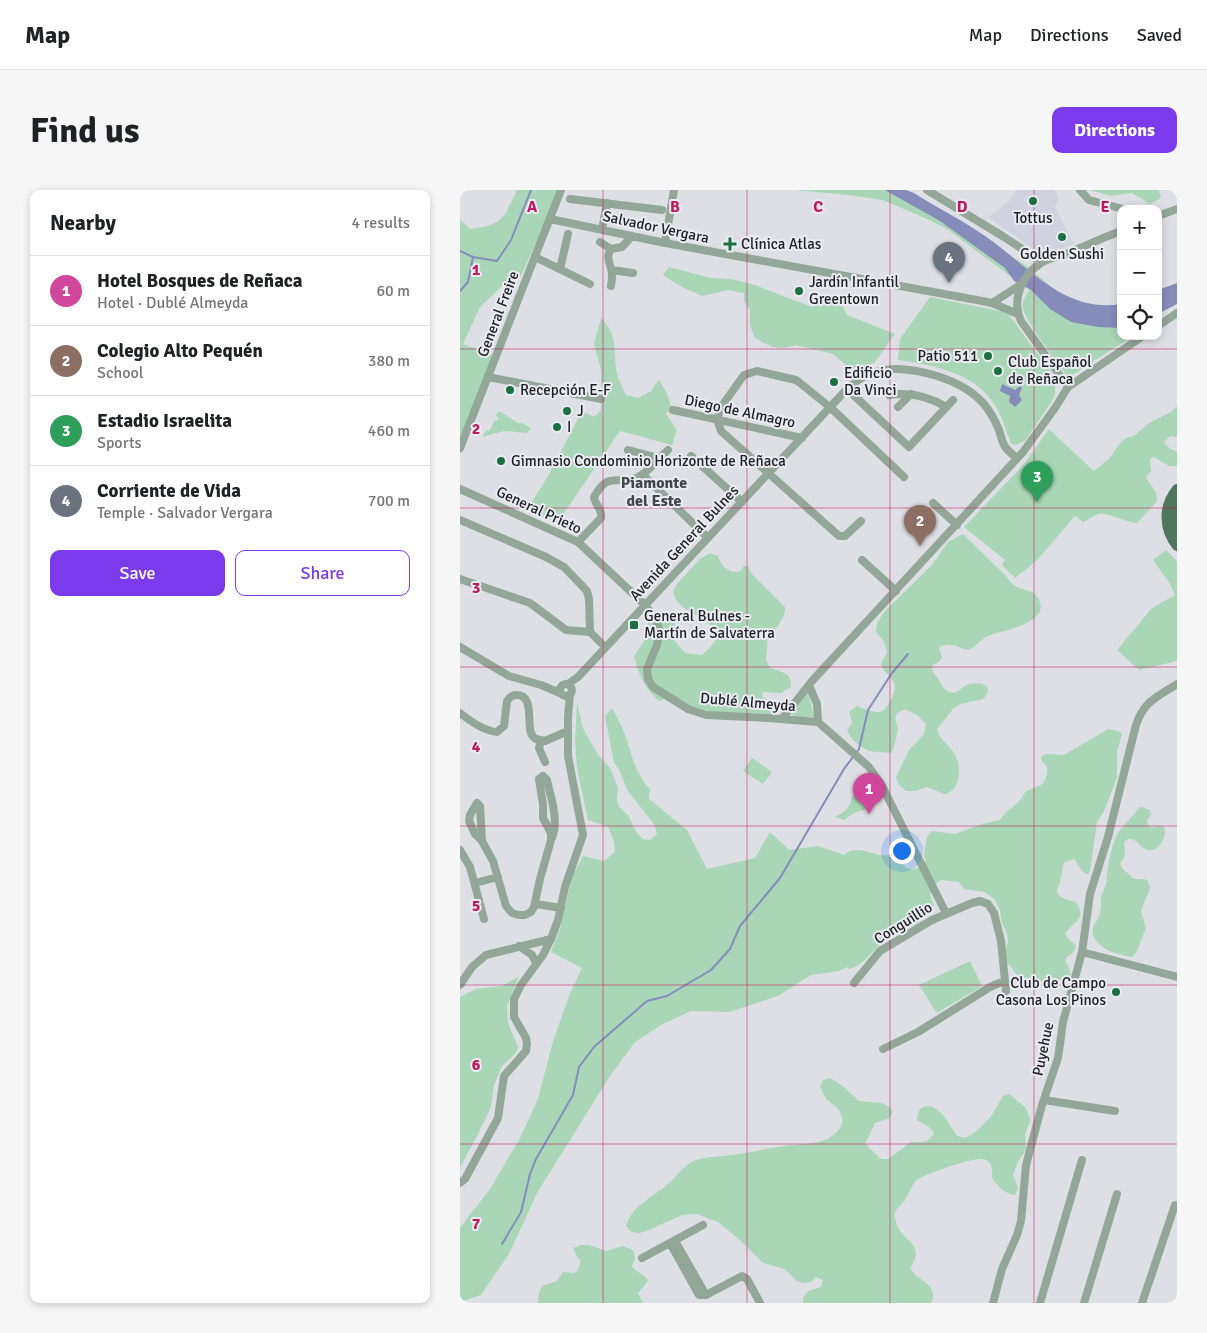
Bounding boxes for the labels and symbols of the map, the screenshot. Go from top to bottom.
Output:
marker: Tottus [1027,195,1039,207]
text: A [527,197,538,217]
text: B [670,197,680,217]
text: C [813,197,823,217]
text: D [957,197,968,217]
text: E [1100,197,1110,217]
street label: Salvador Vergara [601,207,711,247]
place label: Tottus [1013,209,1053,227]
marker: Golden Sushi [1056,231,1068,243]
place label: Clínica Atlas [741,235,822,253]
marker: Clínica Atlas [723,237,737,251]
pin: 4 [933,242,965,283]
place label: Golden Sushi [1020,245,1104,263]
text: 1 [472,260,481,280]
street label: General Freire [473,268,523,360]
place label: Jardín Infantil Greentown [809,273,899,308]
marker: Jardín Infantil Greentown [793,285,805,297]
place label: Patio 511 [918,347,978,365]
marker: Patio 511 [982,350,994,362]
place label: Club Español de Reñaca [1008,353,1092,388]
place label: Edificio Da Vinci [844,364,897,399]
marker: Club Español de Reñaca [992,365,1004,377]
marker: Edificio Da Vinci [828,376,840,388]
place label: Recepción E-F [520,381,611,399]
marker: Recepción E-F [504,384,516,396]
street label: Diego de Almagro [683,390,797,432]
place label: J [577,402,584,420]
marker: J [561,405,573,417]
place label: I [567,418,571,436]
text: 2 [472,419,480,439]
marker: I [551,421,563,433]
place label: Gimnasio Condominio Horizonte de Reñaca [511,452,786,470]
marker: Gimnasio Condominio Horizonte de Reñaca [495,455,507,467]
pin: 3 [1021,461,1053,502]
district label: Piamonte del Este [621,473,687,511]
street label: Avenida General Bulnes [626,481,743,605]
street label: General Prieto [493,482,585,538]
pin: 2 [904,505,936,546]
text: 3 [472,578,480,598]
place label: General Bulnes - Martín de Salvaterra [644,607,775,642]
marker: General Bulnes - Martín de Salvaterra [628,619,640,631]
street label: Dublé Almeyda [699,689,797,715]
text: 4 [472,737,481,757]
pin: 1 [853,773,885,814]
your location [889,838,915,864]
text: 5 [472,896,480,916]
street label: Conguillio [870,898,936,948]
place label: Club de Campo Casona Los Pinos [996,974,1106,1009]
marker: Club de Campo Casona Los Pinos [1110,986,1122,998]
street label: Puyehue [1029,1020,1057,1078]
text: 6 [472,1055,481,1075]
text: 7 [472,1214,481,1234]

